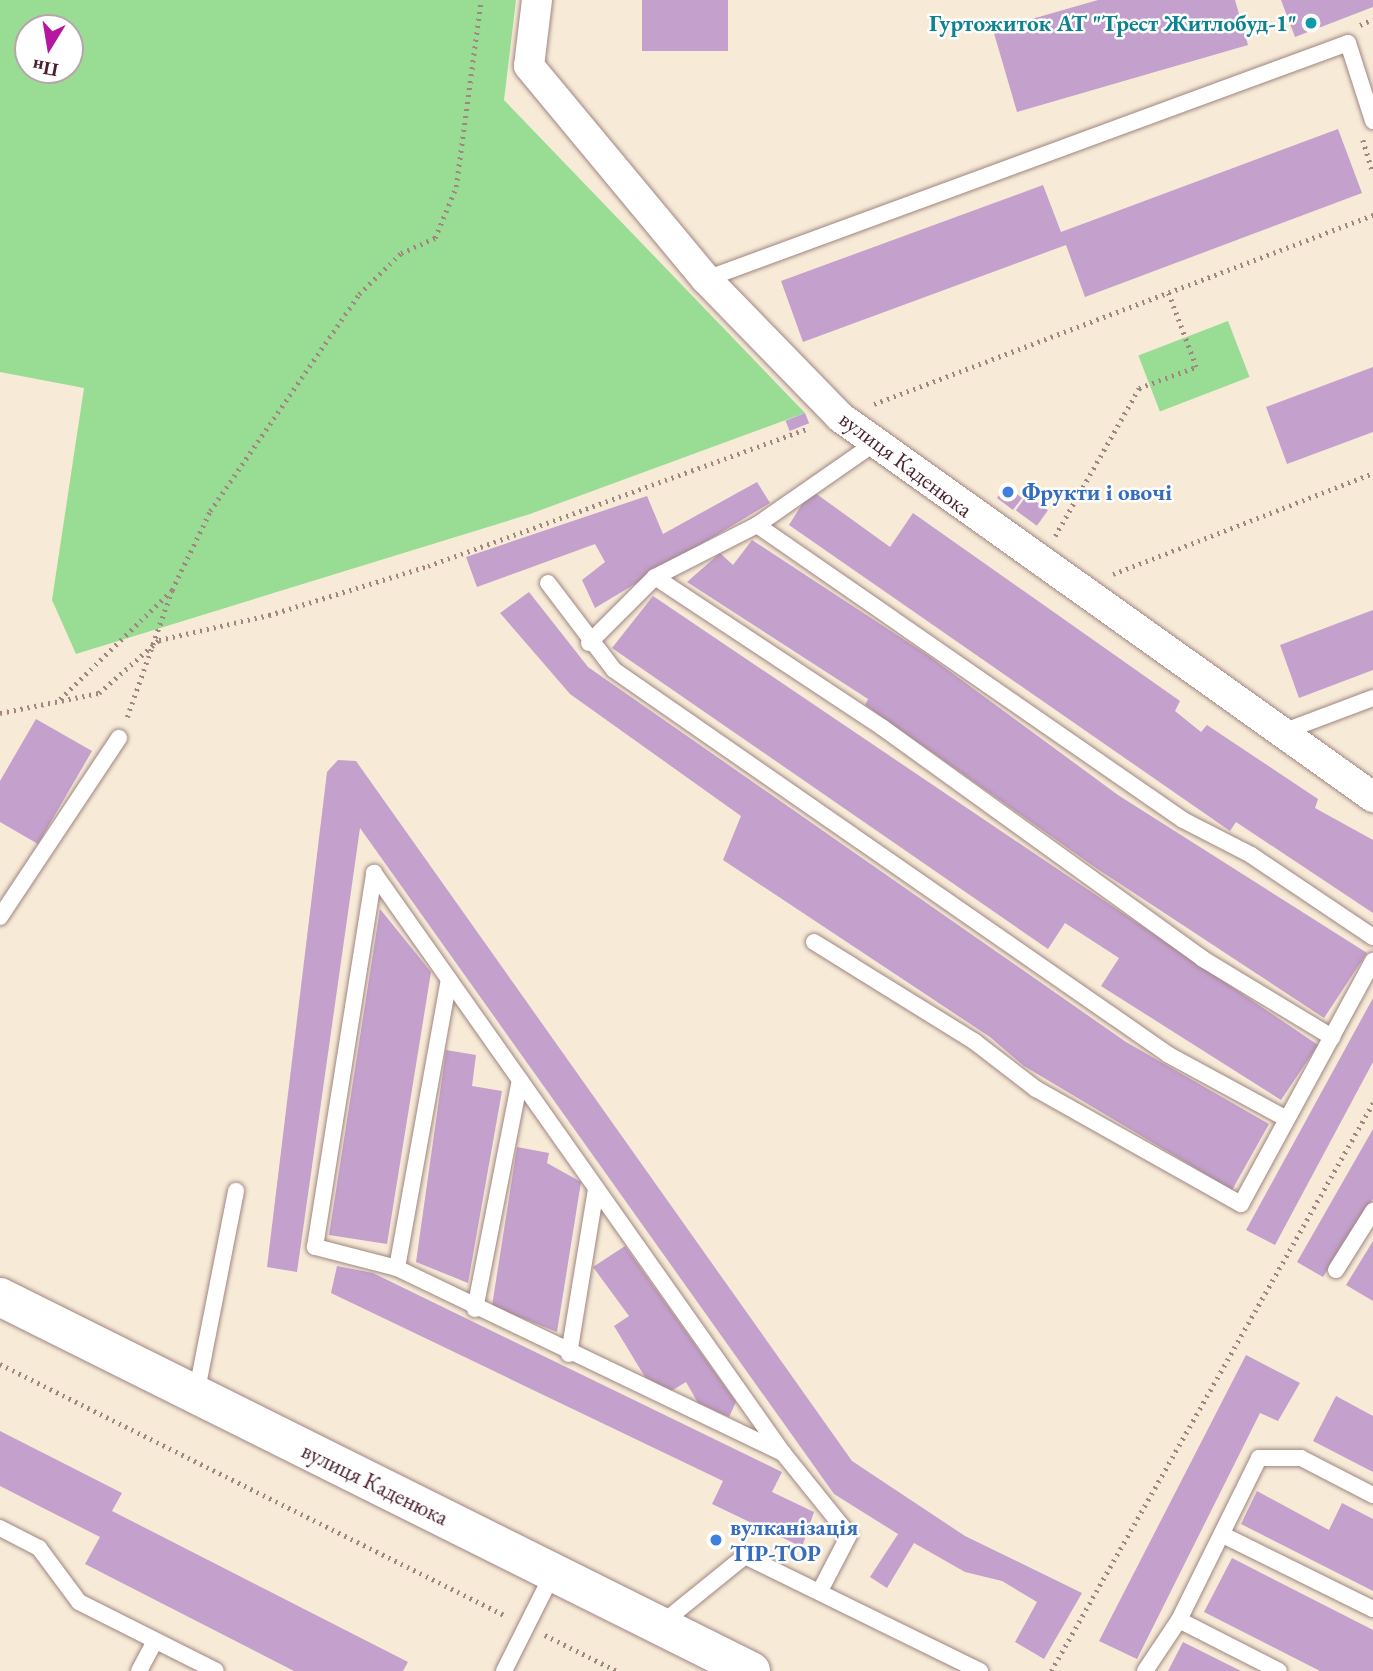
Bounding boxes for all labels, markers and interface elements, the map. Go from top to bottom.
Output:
place label: Гуртожиток АТ "Трест Житлобуд-1" [929,9,1297,37]
north arrow [14,14,84,84]
marker: Гуртожиток АТ "Трест Житлобуд-1" [1303,15,1319,31]
text: Пн [30,53,60,83]
street label: вулиця Каденюка [834,405,978,523]
place label: Фрукти і овочі [1022,478,1172,506]
marker: Фрукти і овочі [1000,484,1016,500]
street label: вулиця Каденюка [297,1437,453,1531]
place label: вулканізація TIP-TOP [730,1513,858,1567]
marker: вулканізація TIP-TOP [708,1532,724,1548]

